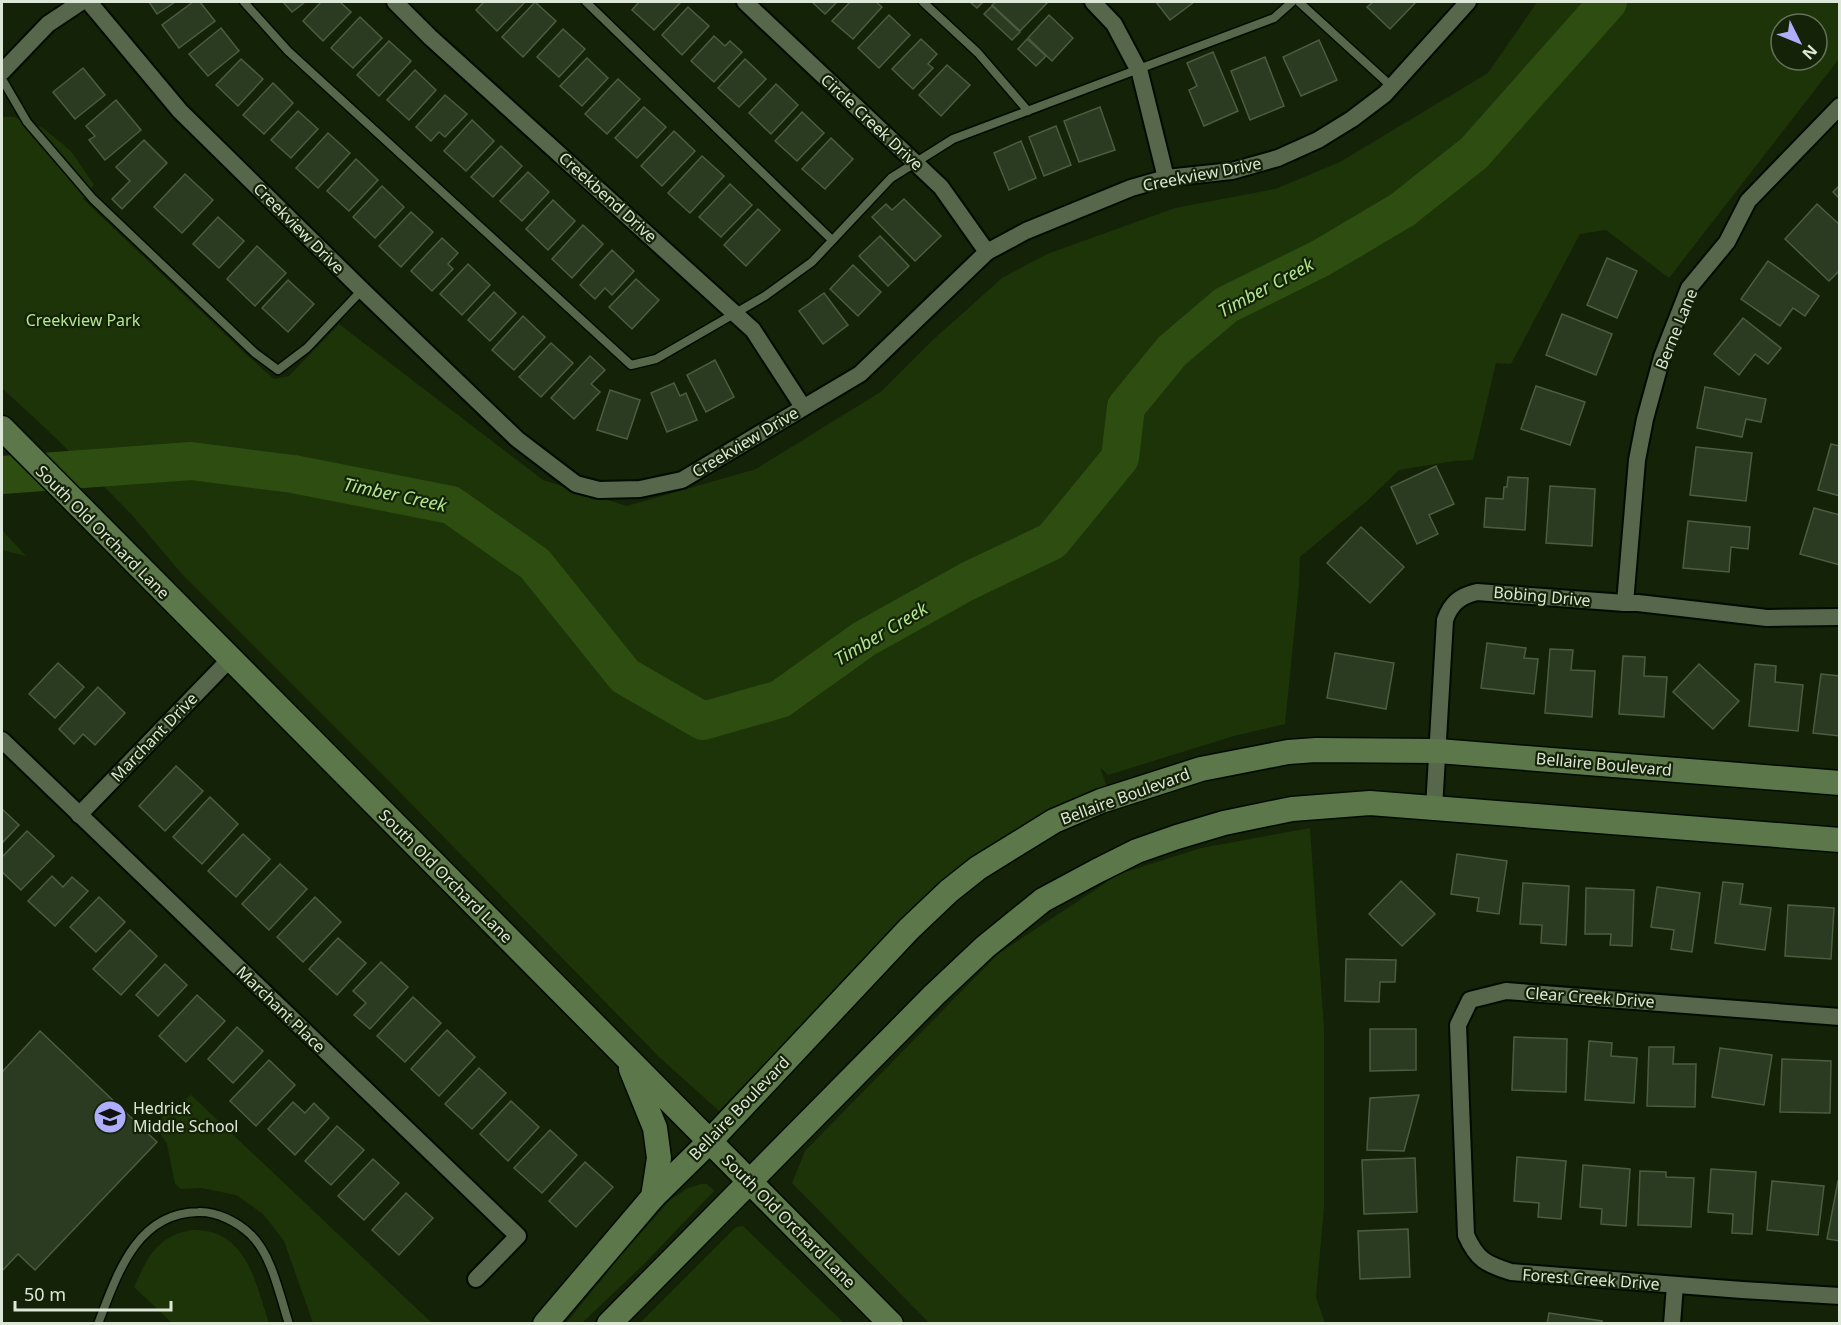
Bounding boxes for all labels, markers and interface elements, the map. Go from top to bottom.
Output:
north arrow [1769,12,1829,72]
text: N [1797,40,1822,64]
street label: Circle Creek Drive [816,69,928,175]
street label: Creekbend Drive [554,147,662,247]
street label: Creekview Drive [1141,152,1263,196]
street label: Creekview Drive [249,178,349,278]
water label: Timber Creek [1214,251,1318,322]
street label: Berne Lane [1650,285,1702,373]
park label: Creekview Park [26,309,141,331]
street label: Creekview Drive [688,402,802,482]
street label: South Old Orchard Lane [31,460,175,604]
water label: Timber Creek [341,471,450,517]
street label: Bobing Drive [1492,581,1592,611]
water label: Timber Creek [829,595,933,670]
street label: Marchant Drive [106,688,202,786]
street label: Bellaire Boulevard [1535,747,1673,781]
street label: Bellaire Boulevard [1057,762,1193,830]
street label: South Old Orchard Lane [374,804,518,948]
street label: Marchant Place [232,961,330,1057]
street label: Clear Creek Drive [1525,982,1655,1012]
street label: Bellaire Boulevard [684,1051,794,1165]
place label: Hedrick Middle School [133,1097,238,1137]
school or university icon: Hedrick Middle School [92,1099,128,1135]
street label: South Old Orchard Lane [717,1149,861,1293]
street label: Forest Creek Drive [1522,1263,1660,1295]
scale bar [15,1274,171,1312]
text: 50 m [24,1282,66,1306]

